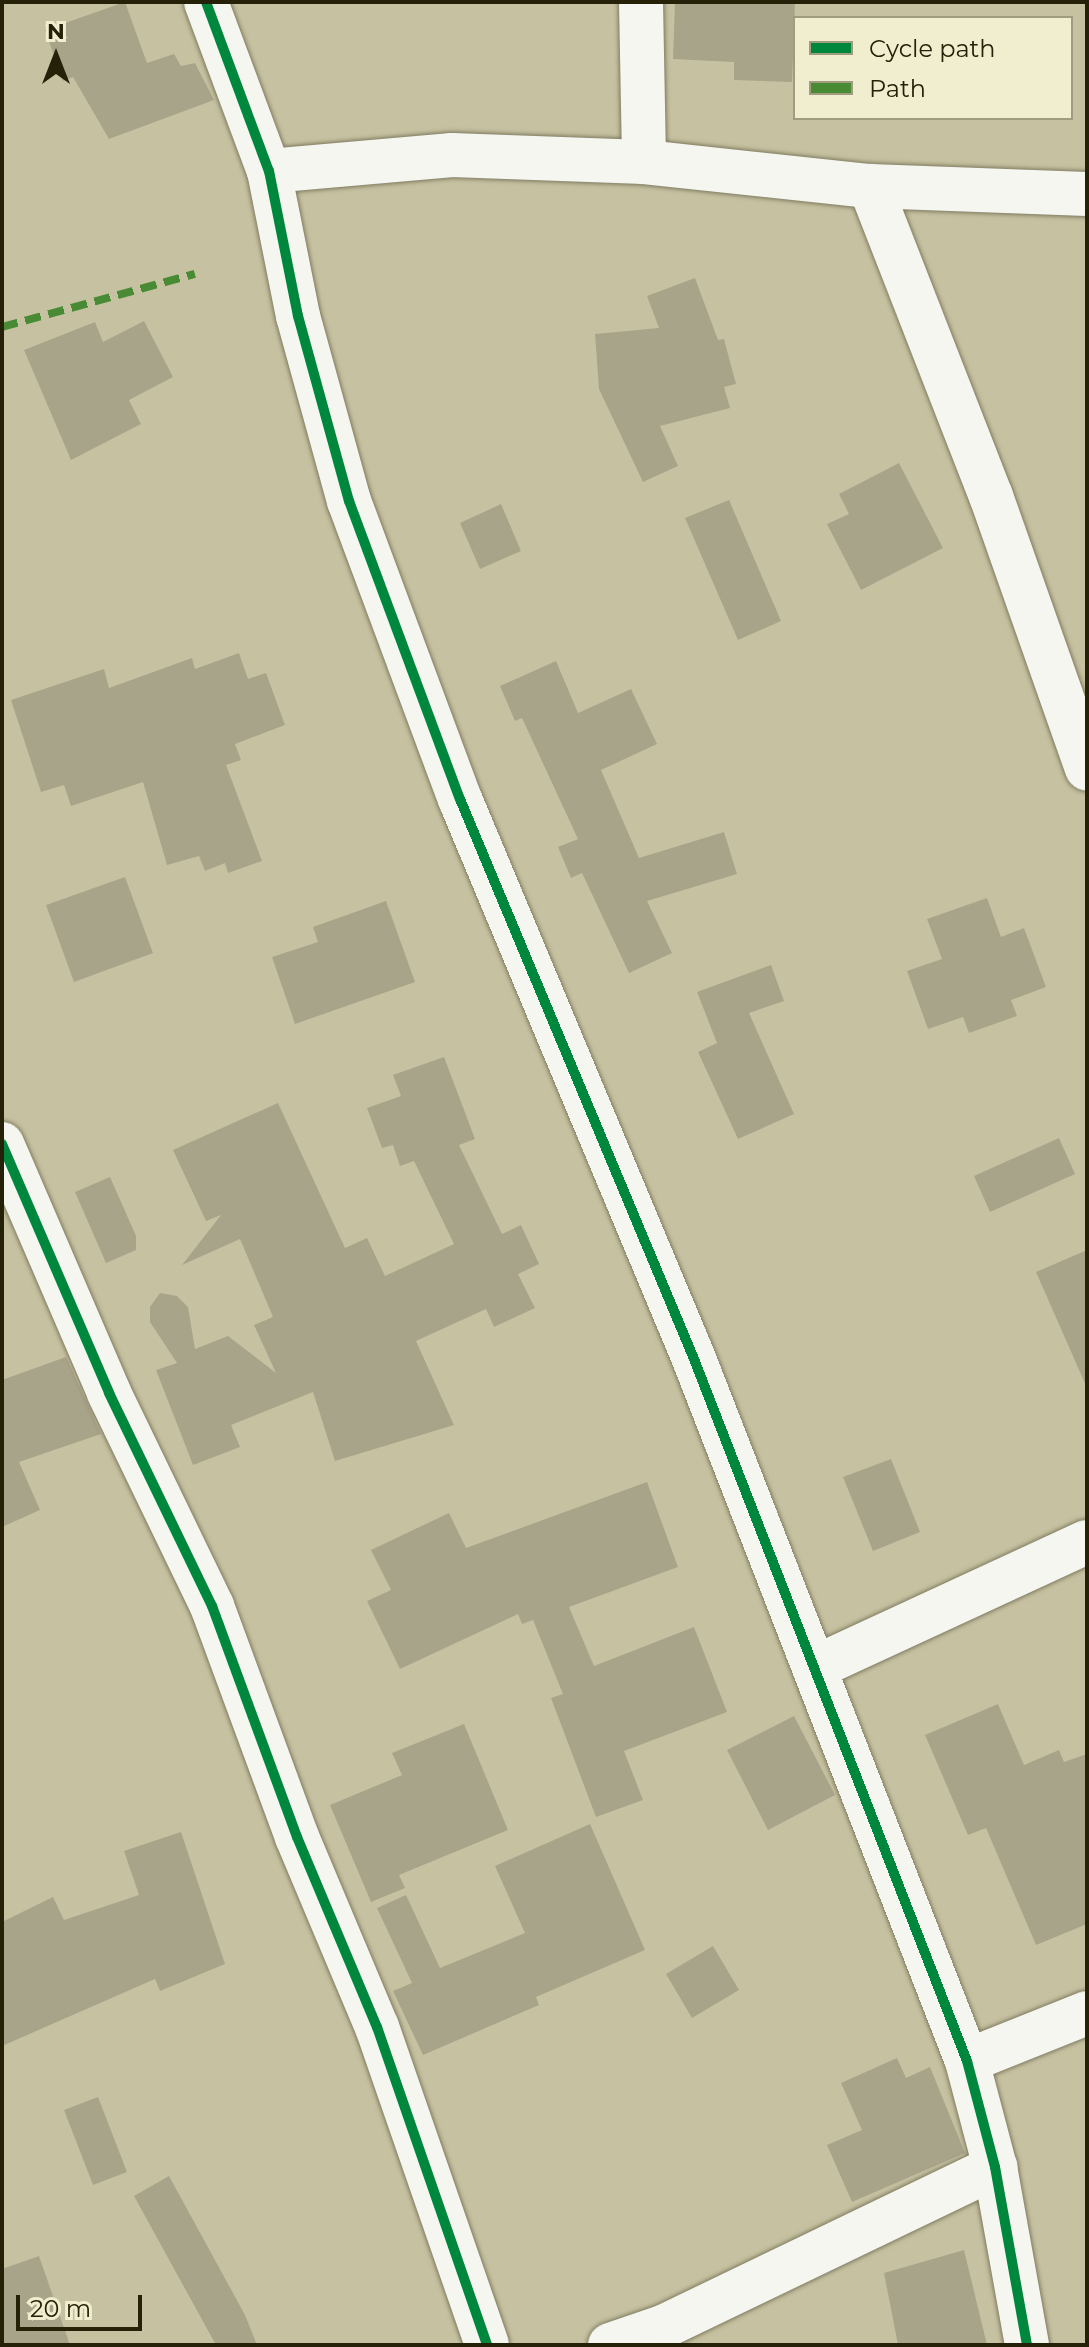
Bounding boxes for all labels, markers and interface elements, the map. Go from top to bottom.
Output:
north arrow [16,16,96,96]
legend [793,16,1073,120]
text: N [47,18,65,45]
text: Cycle path [869,34,996,63]
text: Path [869,74,926,103]
scale bar [20,2279,146,2329]
text: 20 m [30,2294,91,2323]

